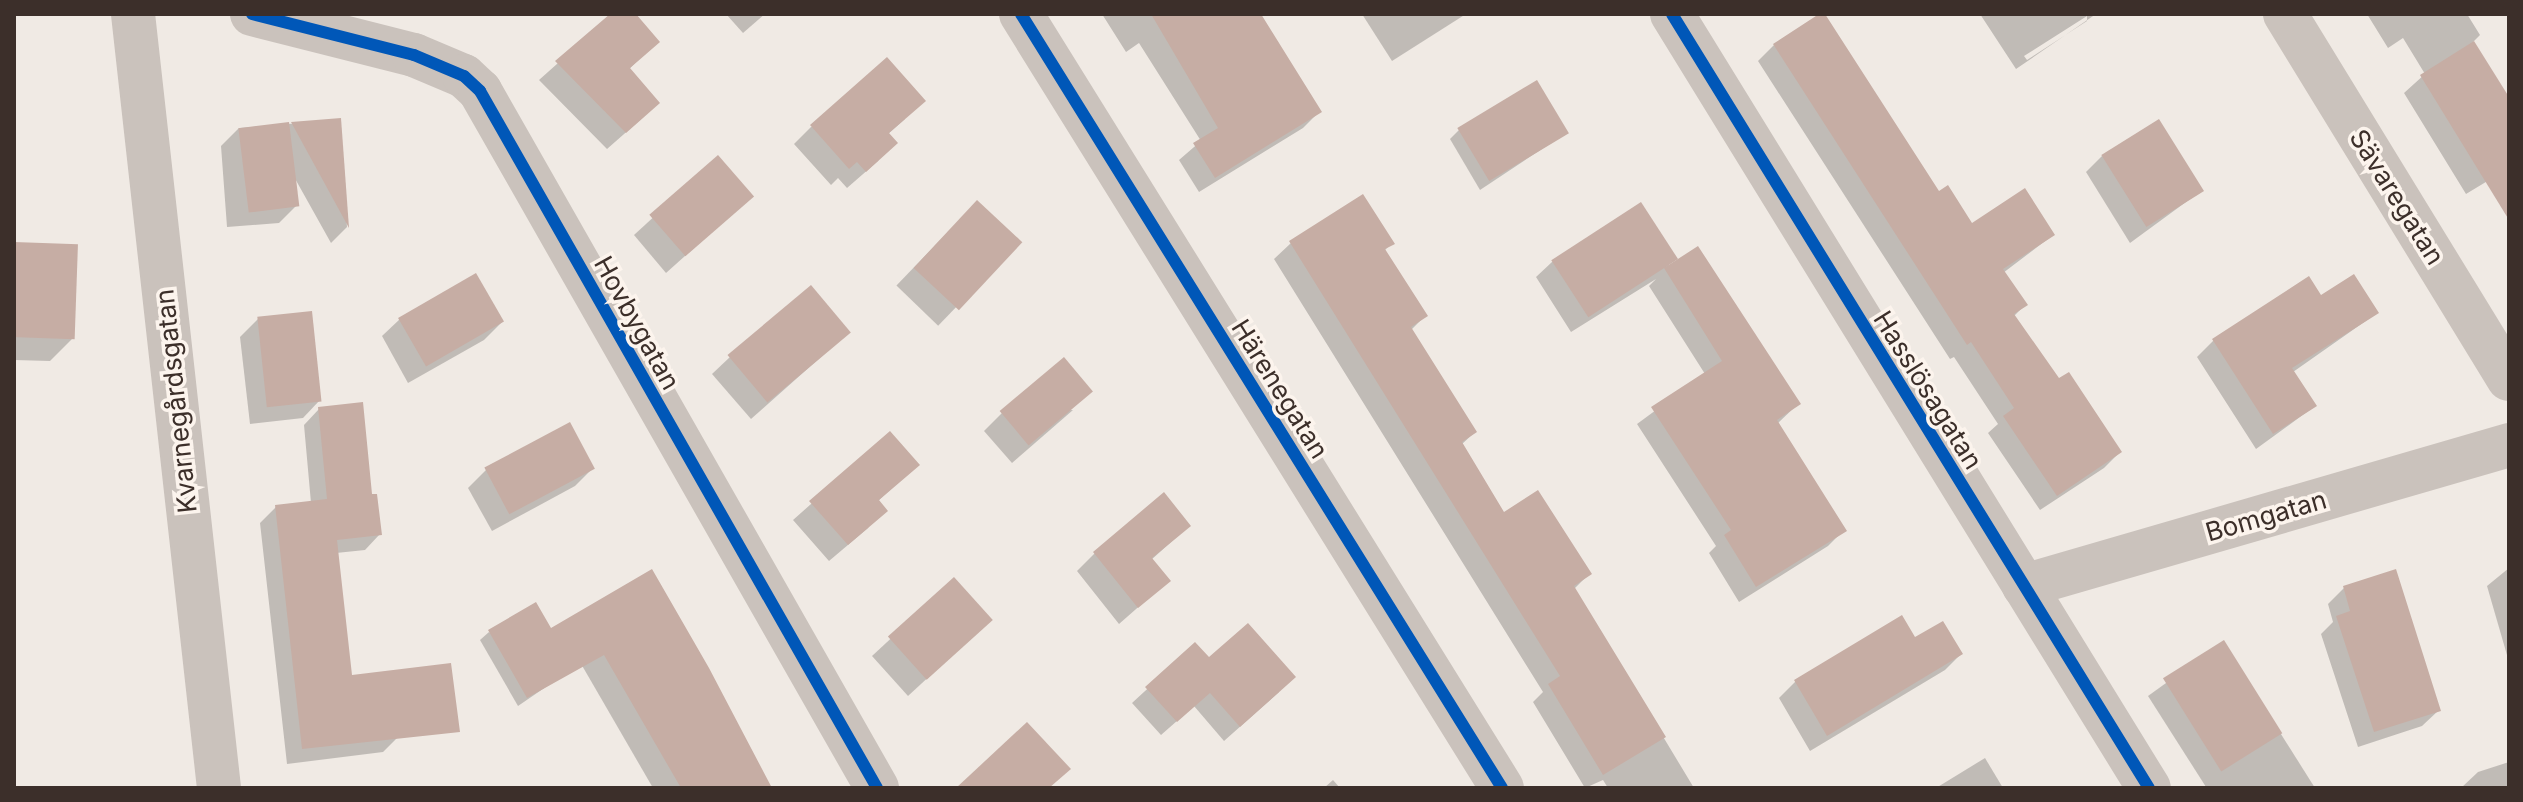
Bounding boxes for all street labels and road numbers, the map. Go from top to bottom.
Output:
street label: Sävaregatan [2343,124,2451,270]
street label: Hovbygatan [588,251,686,395]
street label: Kvarnegårdsgatan [149,288,203,514]
street label: Hasslösagatan [1867,305,1989,475]
street label: Härenegatan [1225,314,1335,464]
street label: Bomgatan [2202,484,2330,548]

